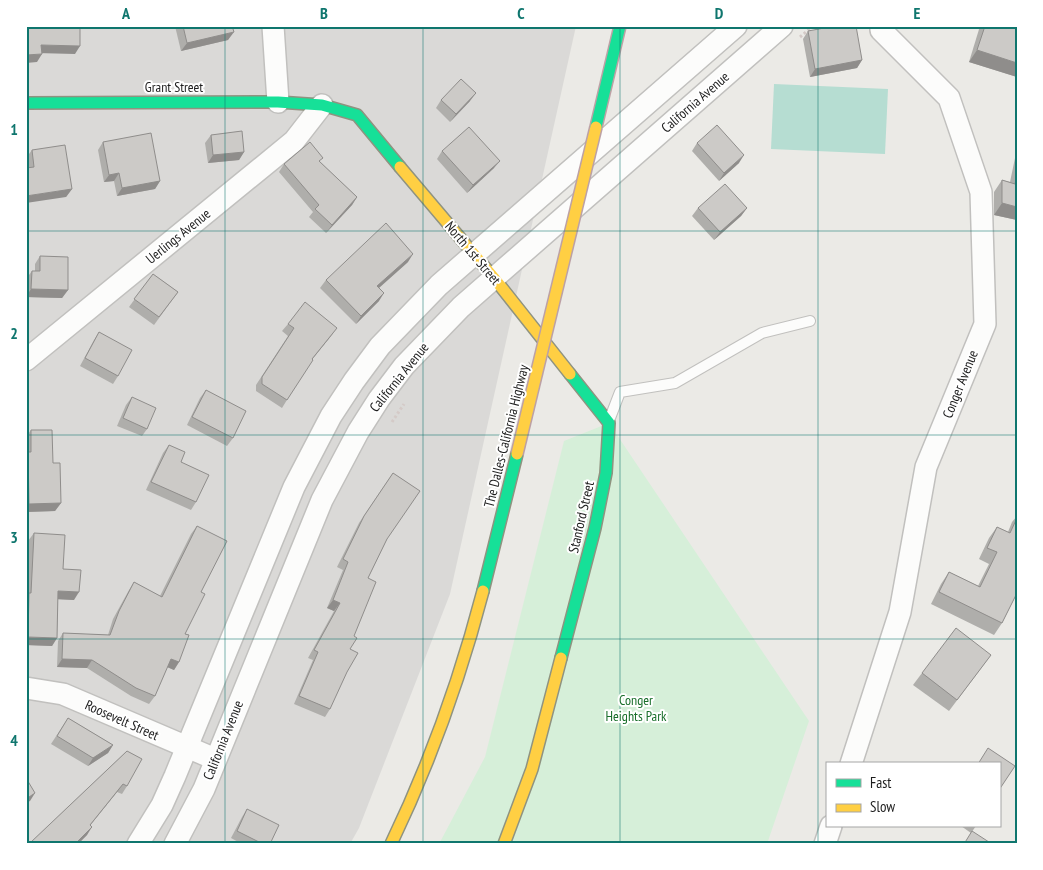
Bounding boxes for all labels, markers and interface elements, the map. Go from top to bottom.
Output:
text: A [121,3,131,23]
text: B [320,3,328,23]
text: C [517,3,525,23]
text: D [715,3,724,23]
text: E [914,3,921,23]
street label: California Avenue [657,67,733,136]
street label: Grant Street [145,78,203,96]
text: 1 [10,119,18,139]
street label: Uerlings Avenue [142,204,214,268]
street label: North 1st Street [441,218,505,289]
text: 2 [10,323,18,343]
street label: California Avenue [365,338,433,415]
street label: Conger Avenue [938,347,982,421]
street label: The Dalles-California Highway [480,362,533,509]
street label: Stanford Street [564,479,598,555]
text: 3 [10,527,18,547]
park label: Conger Heights Park [606,691,667,725]
street label: Roosevelt Street [82,696,162,744]
street label: California Avenue [199,697,247,782]
text: 4 [10,730,18,750]
legend [826,762,1000,828]
text: Fast [870,773,891,792]
text: Slow [870,797,895,816]

